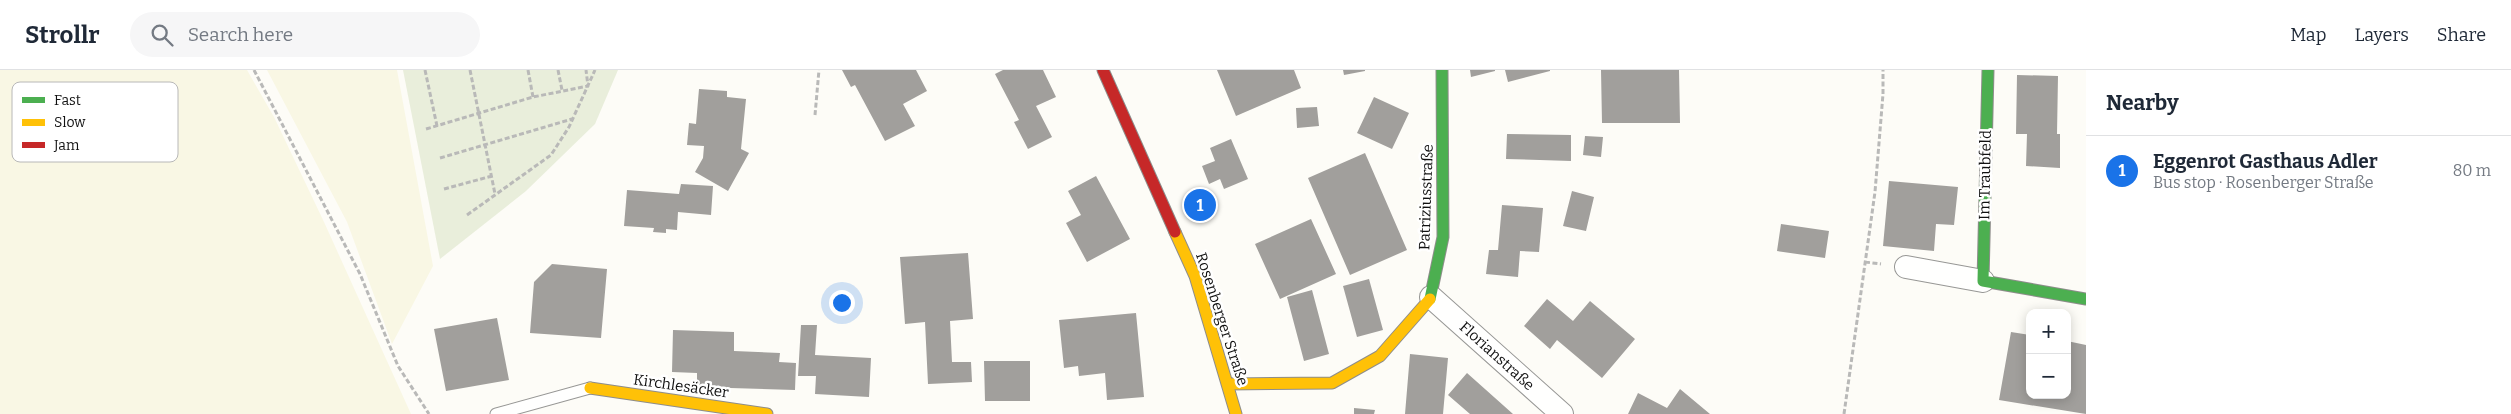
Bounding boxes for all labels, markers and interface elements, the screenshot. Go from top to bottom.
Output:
search box [130,12,480,57]
text: Strollr [25,21,100,49]
icon: search [148,21,176,49]
text: Search here [188,23,293,46]
text: Map [2290,24,2326,46]
text: Layers [2354,24,2409,46]
text: Share [2437,24,2486,46]
legend [12,82,178,162]
text: Nearby [2106,90,2179,116]
text: Fast [54,92,81,109]
text: Slow [54,114,86,131]
street label: Im Traubfeld [1975,130,1995,220]
text: Jam [53,137,80,154]
street label: Patriziusstraße [1415,144,1437,250]
text: Eggenrot Gasthaus Adler [2153,150,2378,173]
text: 1 [2119,161,2125,180]
text: 80 m [2453,161,2491,180]
text: Bus stop · Rosenberger Straße [2153,173,2374,192]
pin: 1 [1184,186,1216,224]
street label: Rosenberger Straße [1192,250,1252,388]
your location [829,290,855,316]
map controls [2026,309,2071,399]
button: + [2026,309,2071,354]
street label: Florianstraße [1456,318,1538,394]
button: − [2026,354,2071,399]
street label: Kirchlesäcker [632,370,730,402]

